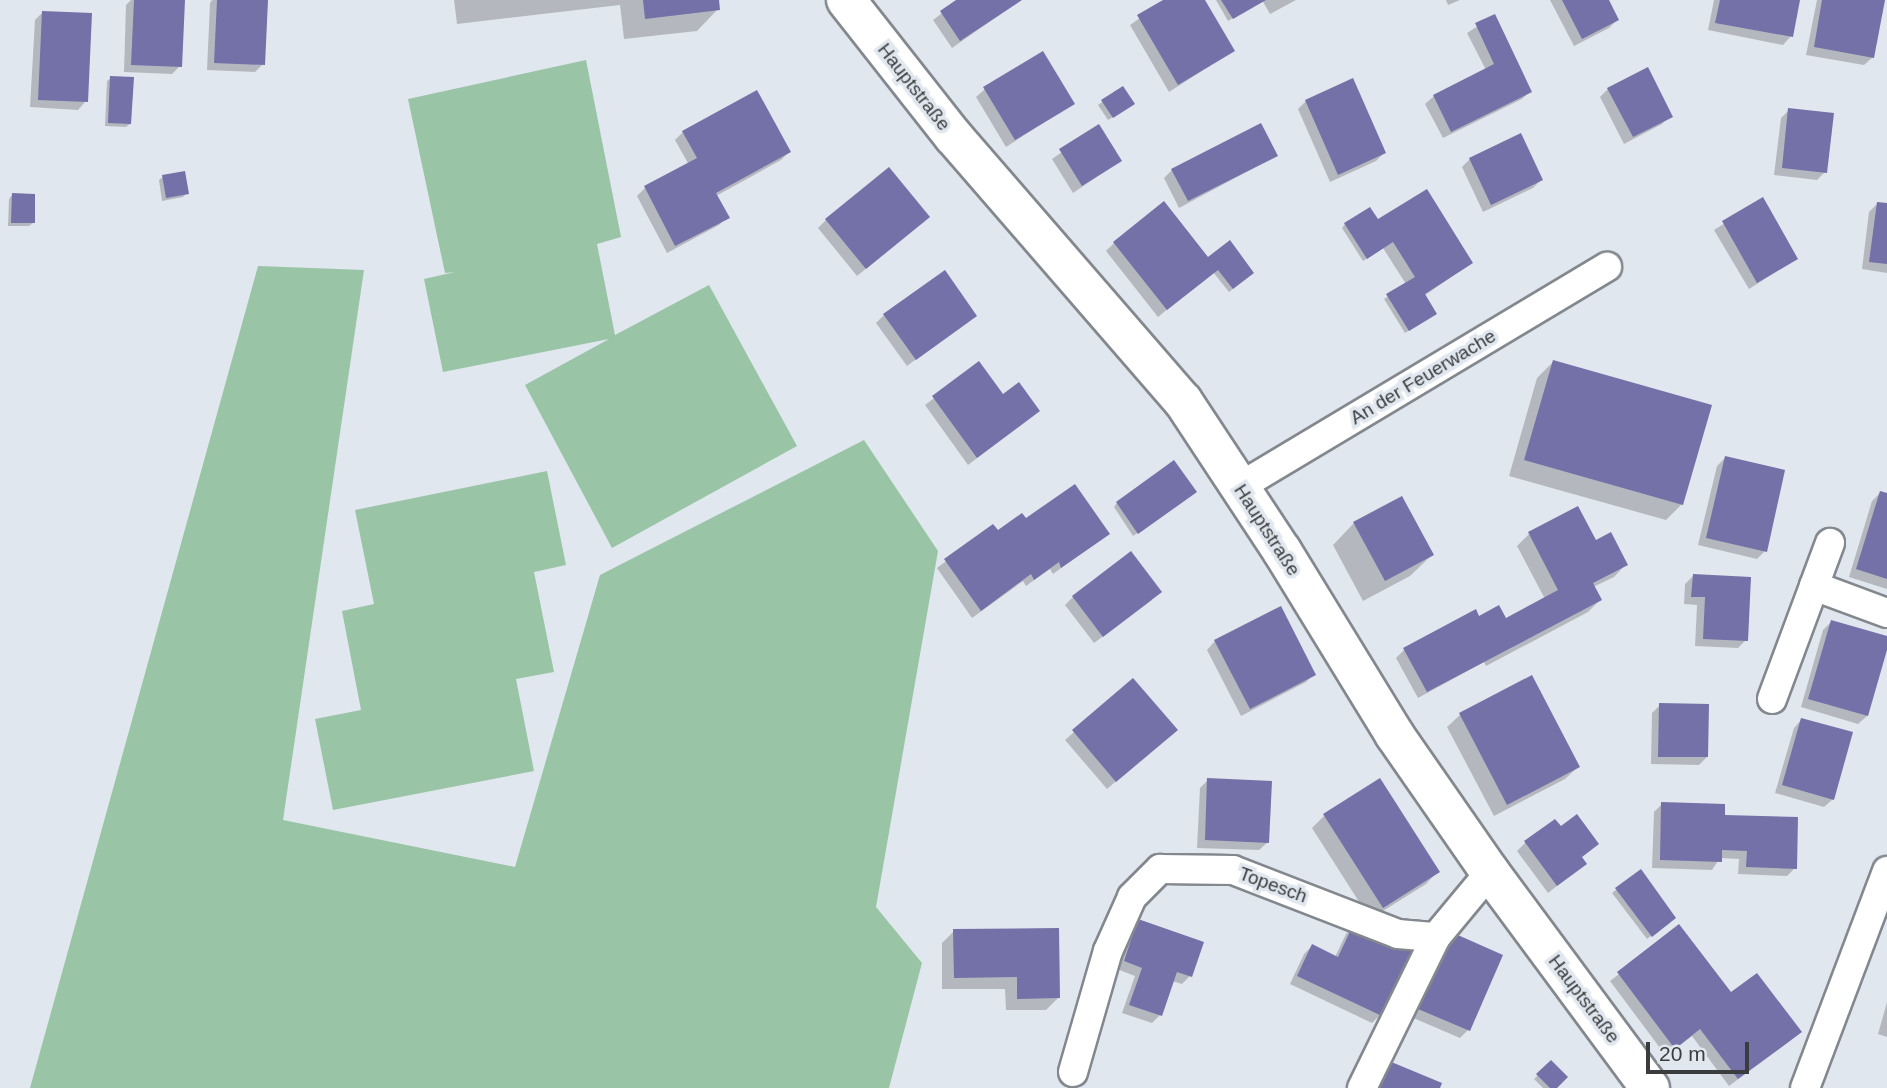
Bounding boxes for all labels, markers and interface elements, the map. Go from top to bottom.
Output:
street label: Hauptstraße [873,39,955,135]
street label: An der Feuerwache [1346,325,1500,429]
street label: Hauptstraße [1229,480,1305,580]
street label: Topesch [1236,862,1310,908]
street label: Hauptstraße [1543,950,1625,1048]
scale bar [1649,1028,1752,1072]
text: 20 m [1659,1042,1706,1065]

